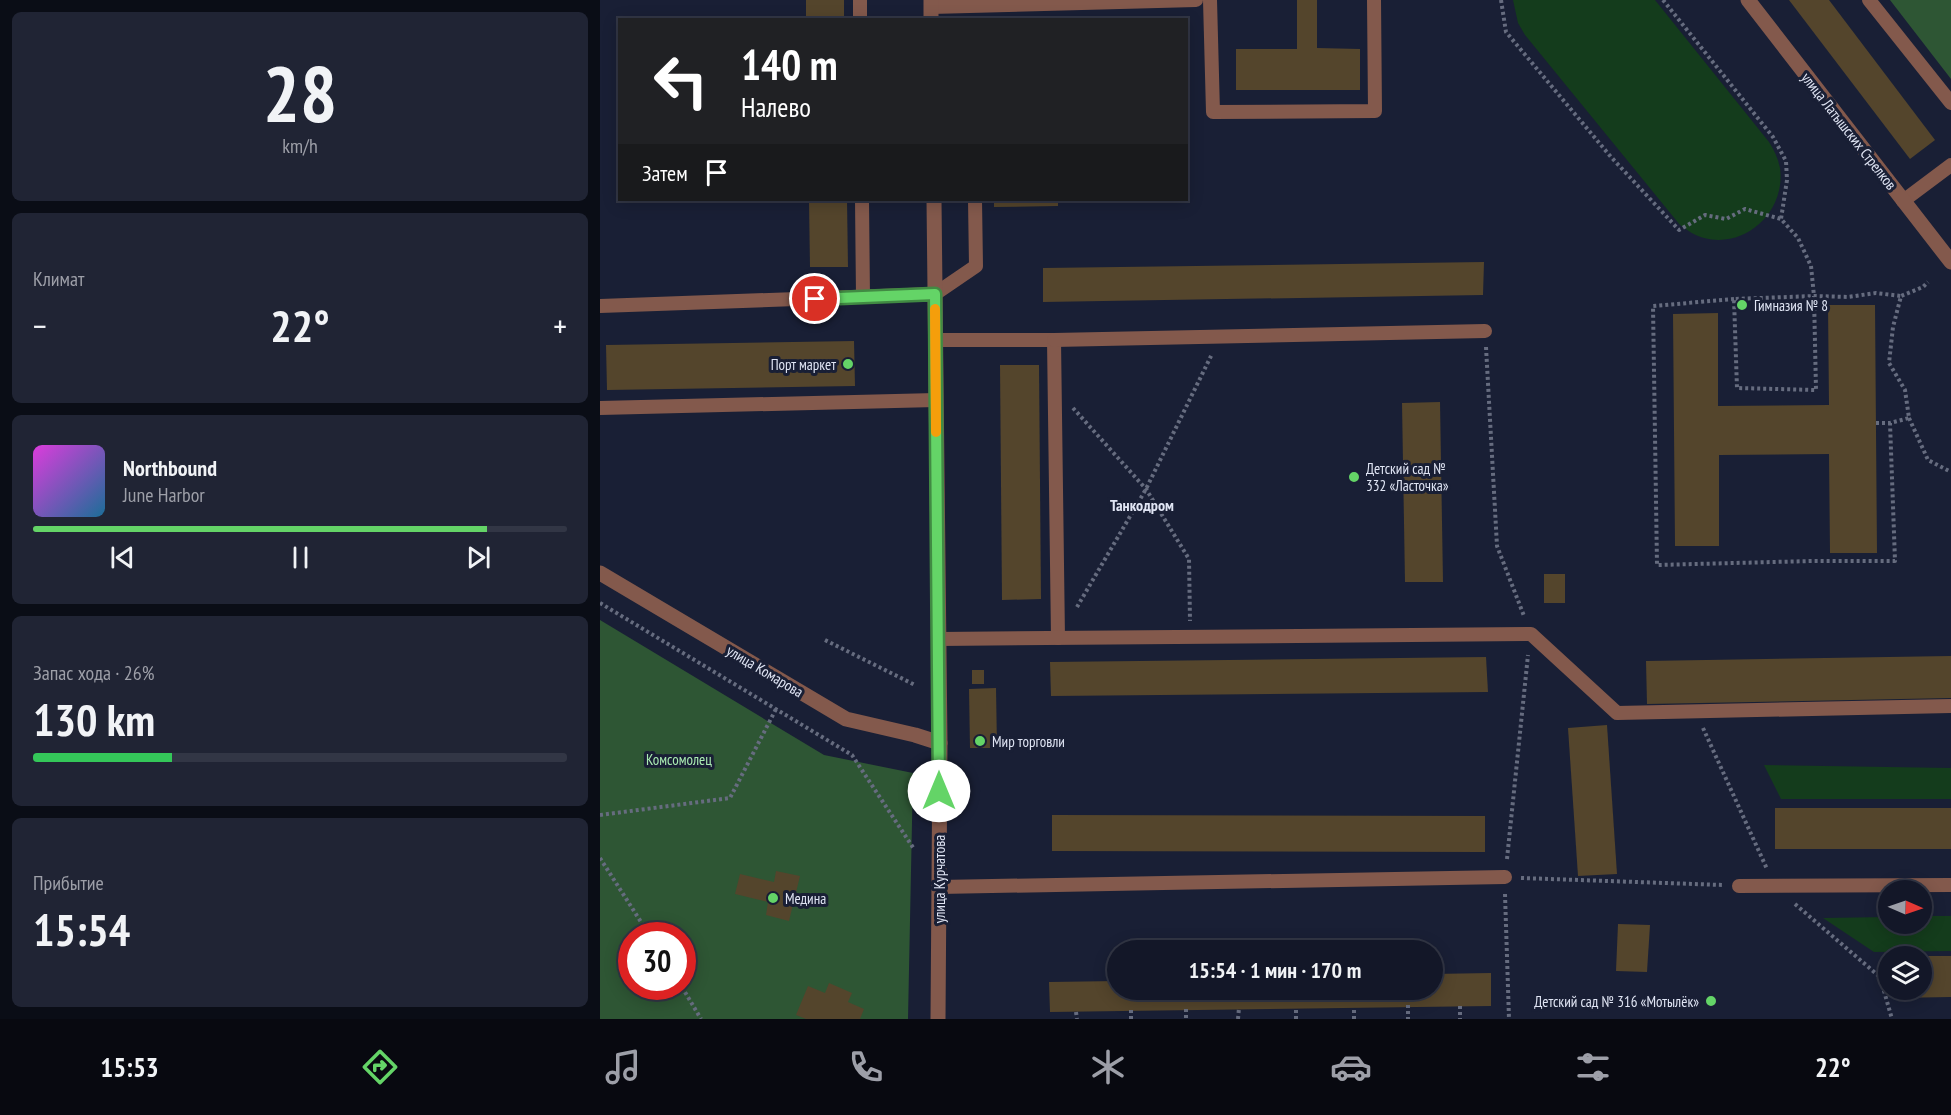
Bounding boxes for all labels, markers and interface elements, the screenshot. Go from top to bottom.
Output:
text: 140 m [741,37,838,92]
icon: left [642,42,720,120]
text: 28 [263,43,337,144]
street label: улица Латышских Стрелков [1797,69,1901,193]
text: Налево [741,90,811,124]
text: km/h [282,133,318,159]
icon: arrive [700,156,733,189]
text: Затем [642,159,688,187]
text: Климат [33,266,84,292]
pin [789,273,840,324]
icon: arrive [798,282,831,315]
text: 22° [270,296,330,354]
place label: Гимназия № 8 [1754,296,1828,315]
marker: Гимназия № 8 [1735,298,1749,312]
text: − [33,304,47,347]
text: + [553,304,567,347]
place label: Порт маркет [771,355,836,374]
marker: Порт маркет [841,357,855,371]
text: Northbound [123,454,217,482]
place label: Детский сад № 332 «Ласточка» [1366,459,1449,495]
marker: Детский сад № 332 «Ласточка» [1347,470,1361,484]
text: June Harbor [123,482,205,508]
district label: Танкодром [1110,495,1174,515]
icon: previous [106,541,139,574]
icon: pause [284,541,317,574]
icon: next [462,541,495,574]
street label: улица Комарова [723,641,807,701]
text: Запас хода · 26% [33,660,154,686]
text: 130 km [33,690,155,748]
place label: Мир торговли [992,732,1065,751]
marker: Мир торговли [973,734,987,748]
park label: Комсомолец [646,750,712,769]
position arrow [907,759,971,823]
street label: улица Курчатова [930,835,949,923]
text: Прибытие [33,870,104,896]
north arrow [1878,880,1932,934]
map controls [1878,880,1932,1000]
place label: Медина [785,889,826,908]
marker: Медина [766,891,780,905]
text: 15:54 [33,900,130,958]
speed limit sign: 30 [618,922,696,1000]
button: layers [1878,946,1932,1000]
text: 15:54 · 1 мин · 170 m [1189,956,1361,984]
place label: Детский сад № 316 «Мотылёк» [1534,992,1699,1011]
marker: Детский сад № 316 «Мотылёк» [1704,994,1718,1008]
icon: directions [359,1046,401,1088]
icon: music [602,1046,644,1088]
icon: phone [845,1046,887,1088]
icon: climate [1087,1046,1129,1088]
icon: car [1330,1046,1372,1088]
icon: filters [1572,1046,1614,1088]
text: 15:53 [100,1050,159,1084]
text: 22° [1815,1050,1851,1084]

